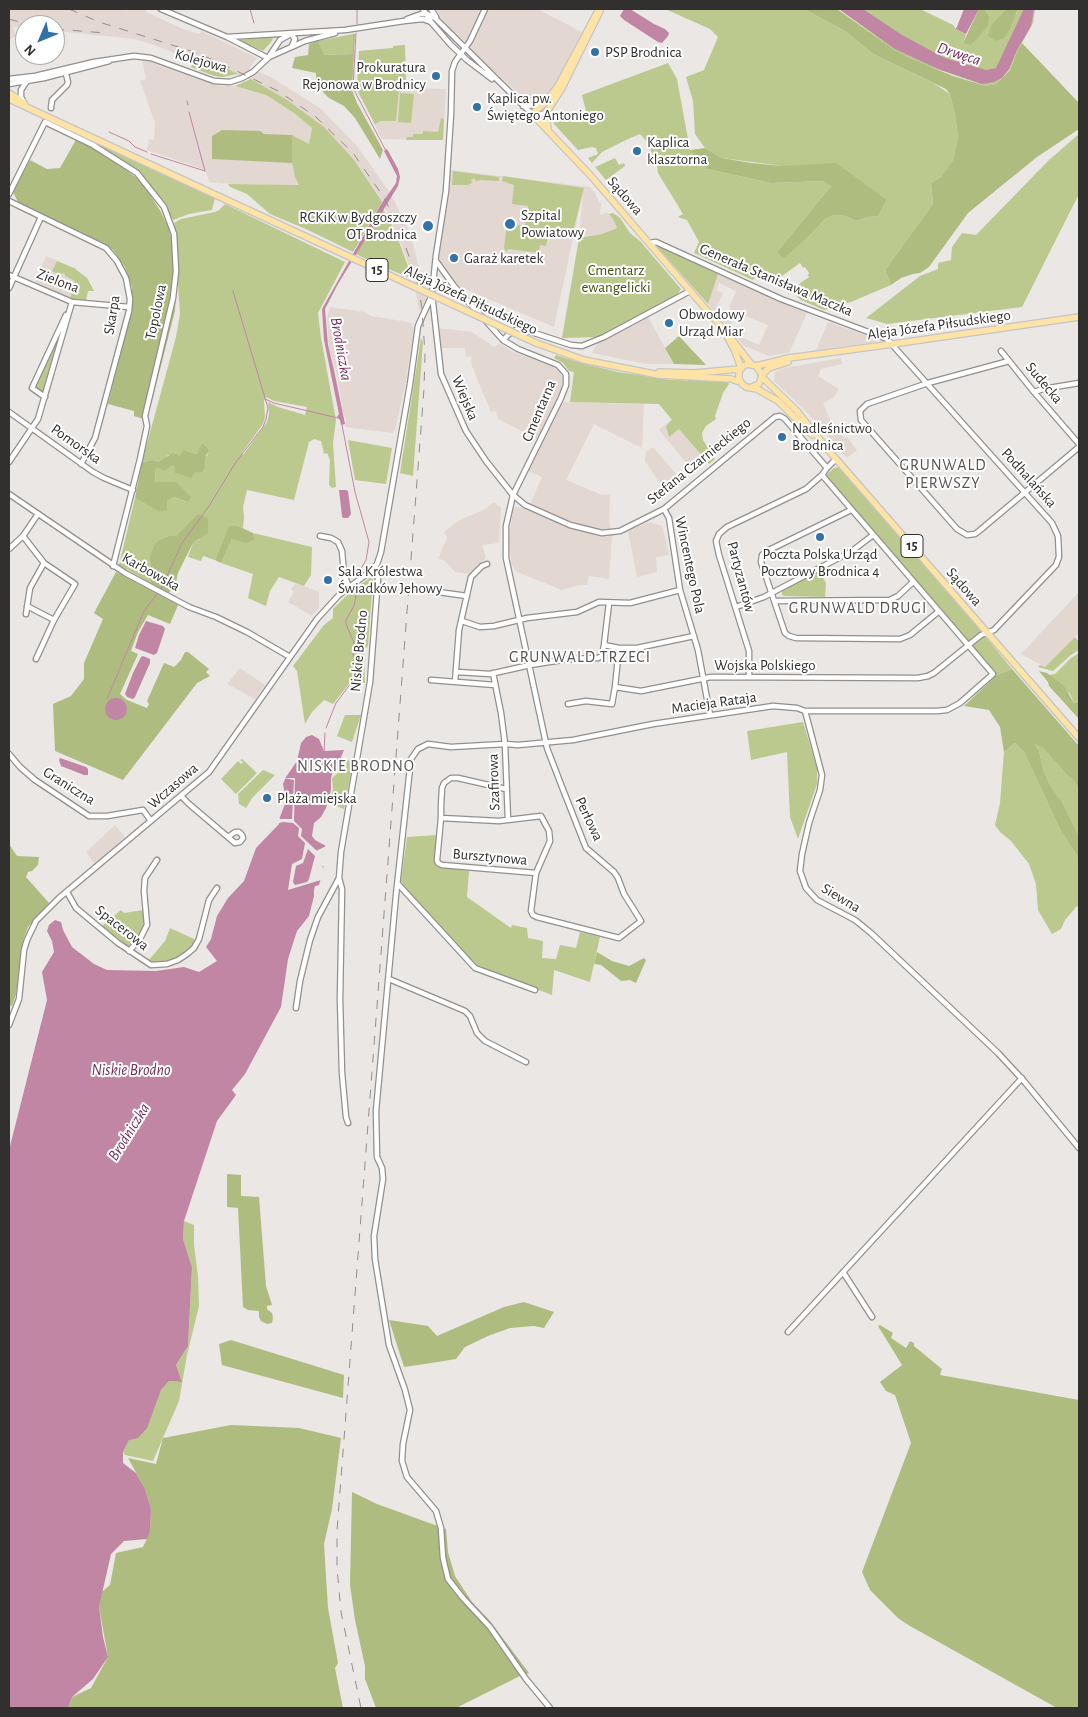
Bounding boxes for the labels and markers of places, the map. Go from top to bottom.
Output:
place label: PSP Brodnica [605,43,682,61]
marker: PSP Brodnica [589,46,601,58]
place label: Prokuratura Rejonowa w Brodnicy [302,58,426,93]
marker: Prokuratura Rejonowa w Brodnicy [430,70,442,82]
place label: Kaplica pw. Świętego Antoniego [487,89,604,124]
marker: Kaplica pw. Świętego Antoniego [471,101,483,113]
place label: Kaplica klasztorna [647,133,708,168]
marker: Kaplica klasztorna [631,145,643,157]
place label: Szpital Powiatowy [521,206,584,241]
place label: RCKiK w Bydgoszczy OT Brodnica [299,208,417,243]
marker: Szpital Powiatowy [503,217,517,231]
marker: RCKiK w Bydgoszczy OT Brodnica [421,219,435,233]
place label: Garaż karetek [464,249,543,267]
marker: Garaż karetek [448,252,460,264]
place label: Obwodowy Urząd Miar [679,305,745,340]
marker: Obwodowy Urząd Miar [663,317,675,329]
place label: Nadleśnictwo Brodnica [792,419,872,454]
marker: Nadleśnictwo Brodnica [776,431,788,443]
marker: Poczta Polska Urząd Pocztowy Brodnica 4 [814,531,826,543]
place label: Poczta Polska Urząd Pocztowy Brodnica 4 [761,545,879,580]
place label: Sala Królestwa Świadków Jehowy [338,562,442,597]
marker: Sala Królestwa Świadków Jehowy [322,574,334,586]
place label: Plaża miejska [277,789,357,807]
marker: Plaża miejska [261,792,273,804]

